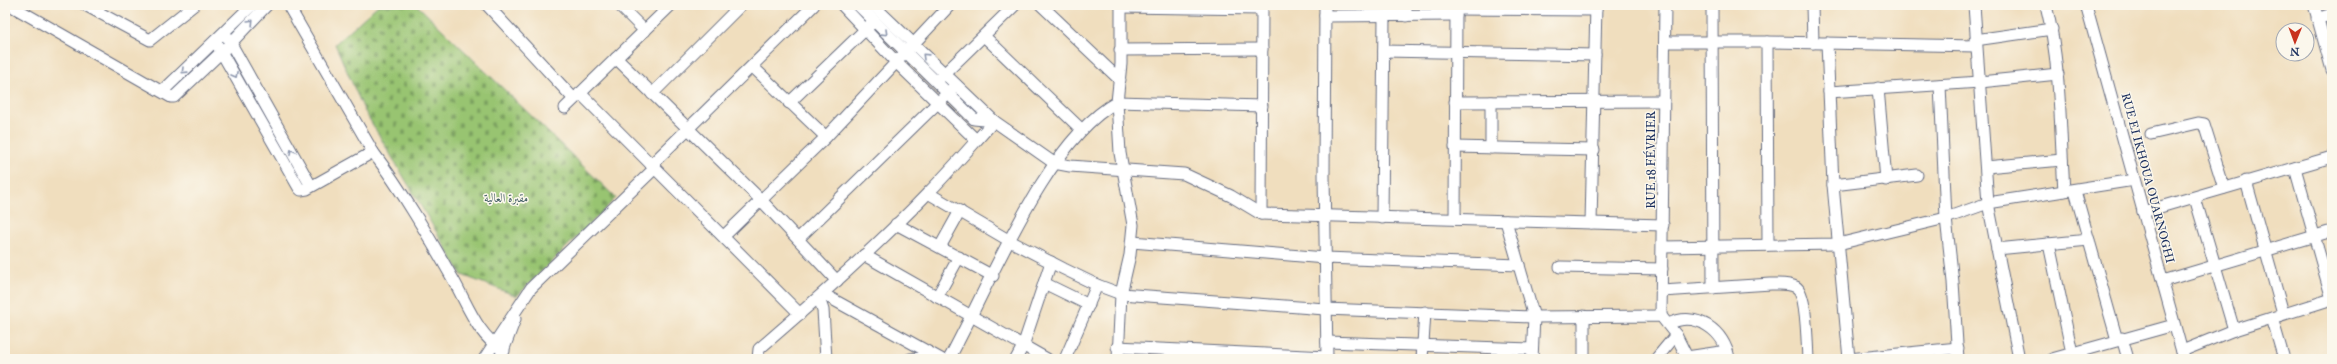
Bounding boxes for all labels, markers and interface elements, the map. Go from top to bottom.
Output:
one-way arrow [246,19,254,27]
north arrow [2275,22,2315,62]
one-way arrow [880,28,888,35]
text: N [2289,45,2300,58]
one-way arrow [922,53,930,61]
one-way arrow [181,66,189,74]
one-way arrow [230,71,238,78]
street label: RUE EI IKHOUA OUARNOGHI [2118,91,2178,265]
street label: RUE 18 FÉVRIER [1642,111,1658,209]
one-way arrow [289,148,297,156]
park label: مقبرة العالية [484,191,528,206]

